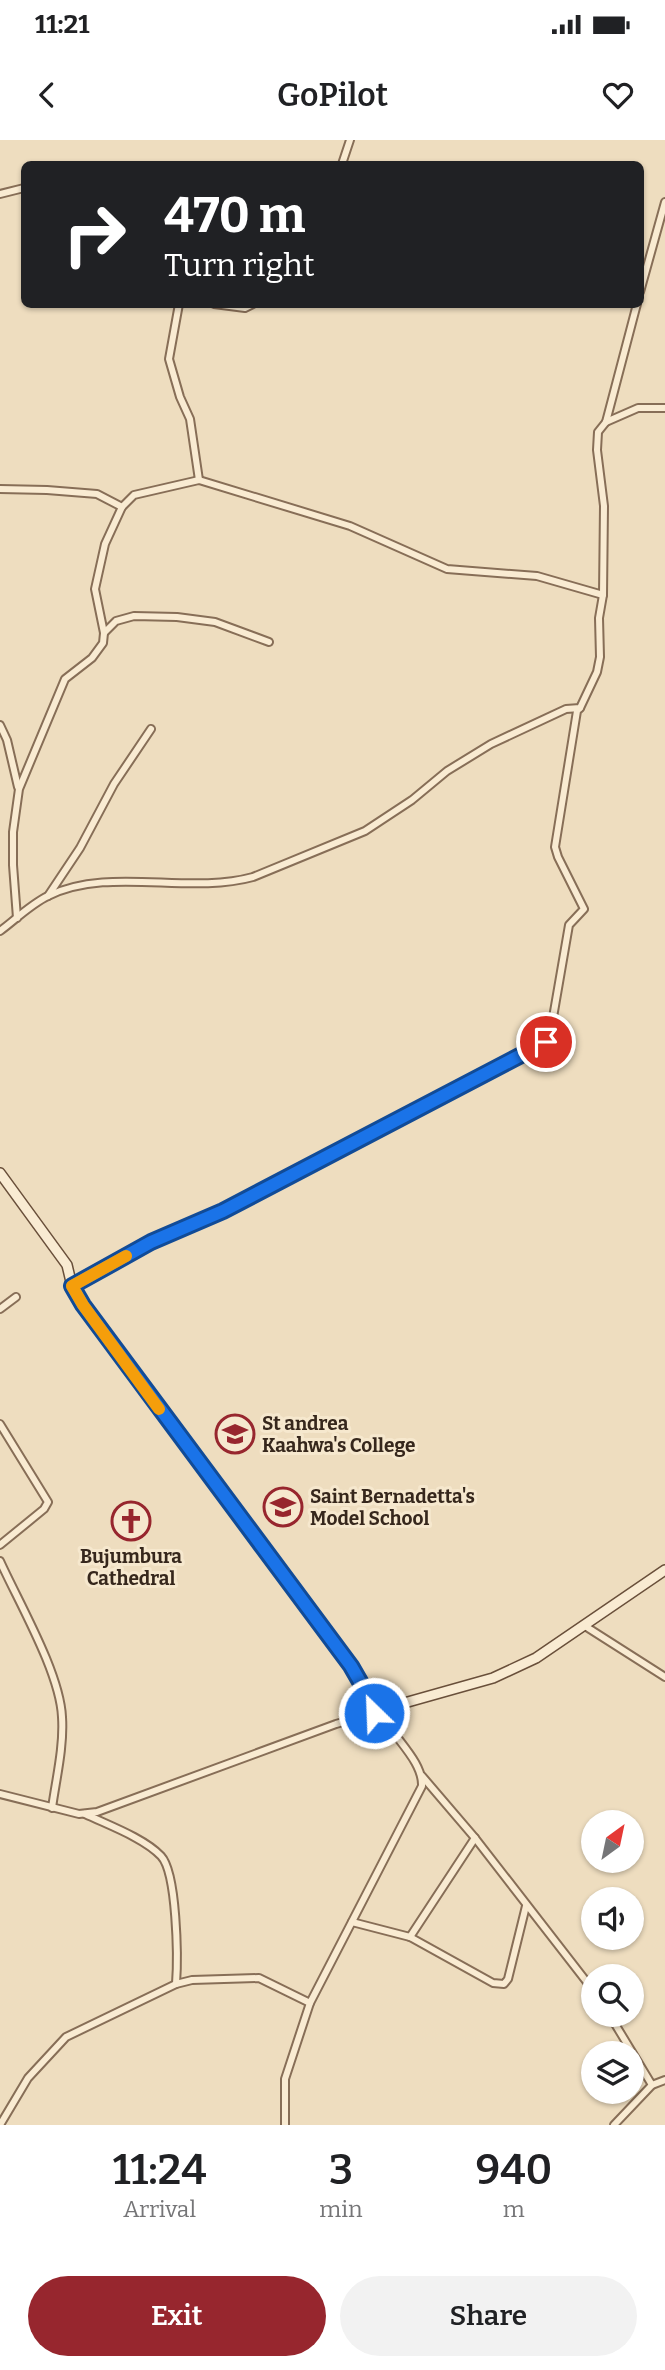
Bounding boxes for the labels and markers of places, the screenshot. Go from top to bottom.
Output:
pin [516,1012,576,1072]
place label: St andrea Kaahwa's College [262,1412,415,1457]
school or university icon: St andrea Kaahwa's College [214,1413,256,1455]
place label: Saint Bernadetta's Model School [310,1485,475,1530]
school or university icon: Saint Bernadetta's Model School [262,1486,304,1528]
church icon: Bujumbura Cathedral [110,1500,152,1542]
place label: Bujumbura Cathedral [80,1545,182,1590]

